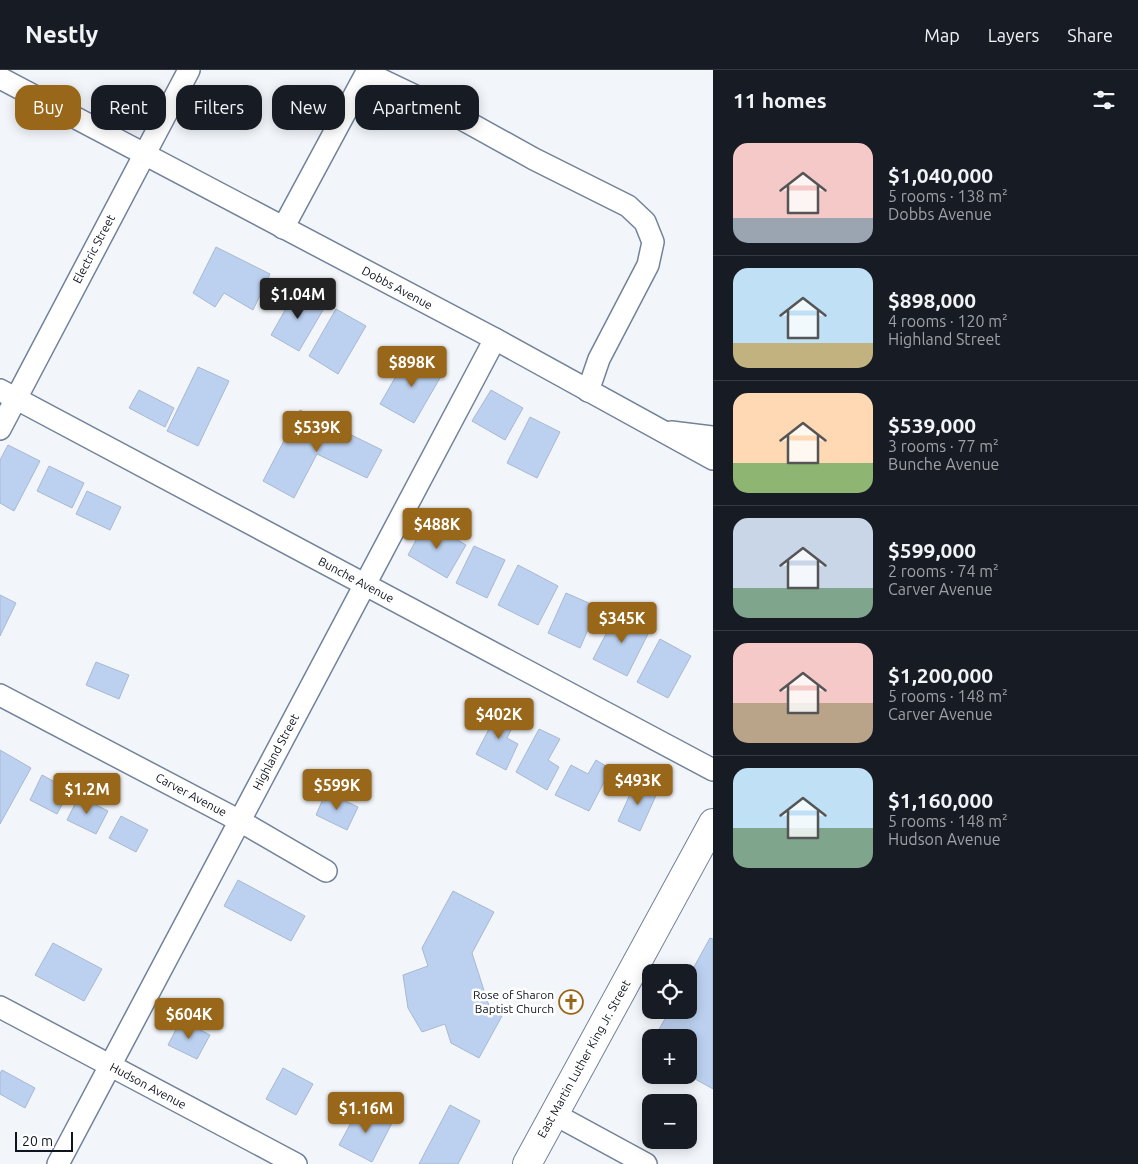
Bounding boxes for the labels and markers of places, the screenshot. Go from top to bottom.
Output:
pin: $1.04M [257,278,339,320]
pin: $898K [377,346,447,388]
pin: $539K [282,410,352,453]
pin: $488K [402,508,472,550]
pin: $345K [587,602,657,644]
pin: $402K [464,698,534,740]
pin: $493K [603,764,673,806]
pin: $599K [302,768,372,811]
pin: $1.2M [52,772,122,815]
place label: Rose of Sharon Baptist Church [473,988,554,1015]
church icon: Rose of Sharon Baptist Church [558,989,584,1015]
pin: $604K [154,998,224,1040]
pin: $1.16M [325,1092,407,1134]

